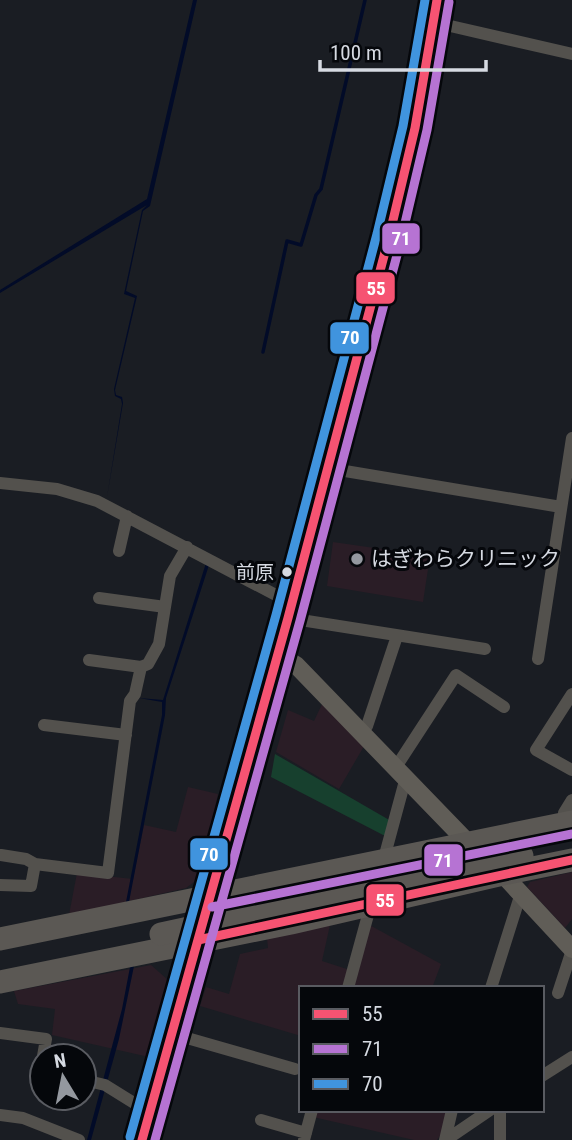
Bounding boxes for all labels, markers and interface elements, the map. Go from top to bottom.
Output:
scale bar [320,28,486,72]
text: 100 m [330,41,382,65]
line badge: 71 [381,222,421,255]
text: 71 [391,227,411,250]
line badge: 55 [355,271,396,305]
text: 55 [366,277,386,300]
line badge: 70 [329,321,370,355]
text: 70 [340,326,360,349]
place label: はぎわらクリニック [371,547,560,571]
marker: はぎわらクリニック [349,551,365,567]
place label: 前原 [236,561,274,584]
marker: 前原 [280,565,294,579]
line badge: 70 [189,837,229,871]
text: 70 [199,843,219,866]
line badge: 71 [423,843,464,877]
text: 71 [433,849,453,872]
line badge: 55 [365,883,405,917]
text: 55 [375,889,395,912]
legend [299,986,544,1112]
text: 55 [362,1002,383,1026]
text: 71 [362,1037,383,1061]
north arrow [28,1042,98,1112]
text: N [52,1048,68,1073]
text: 70 [362,1072,383,1096]

